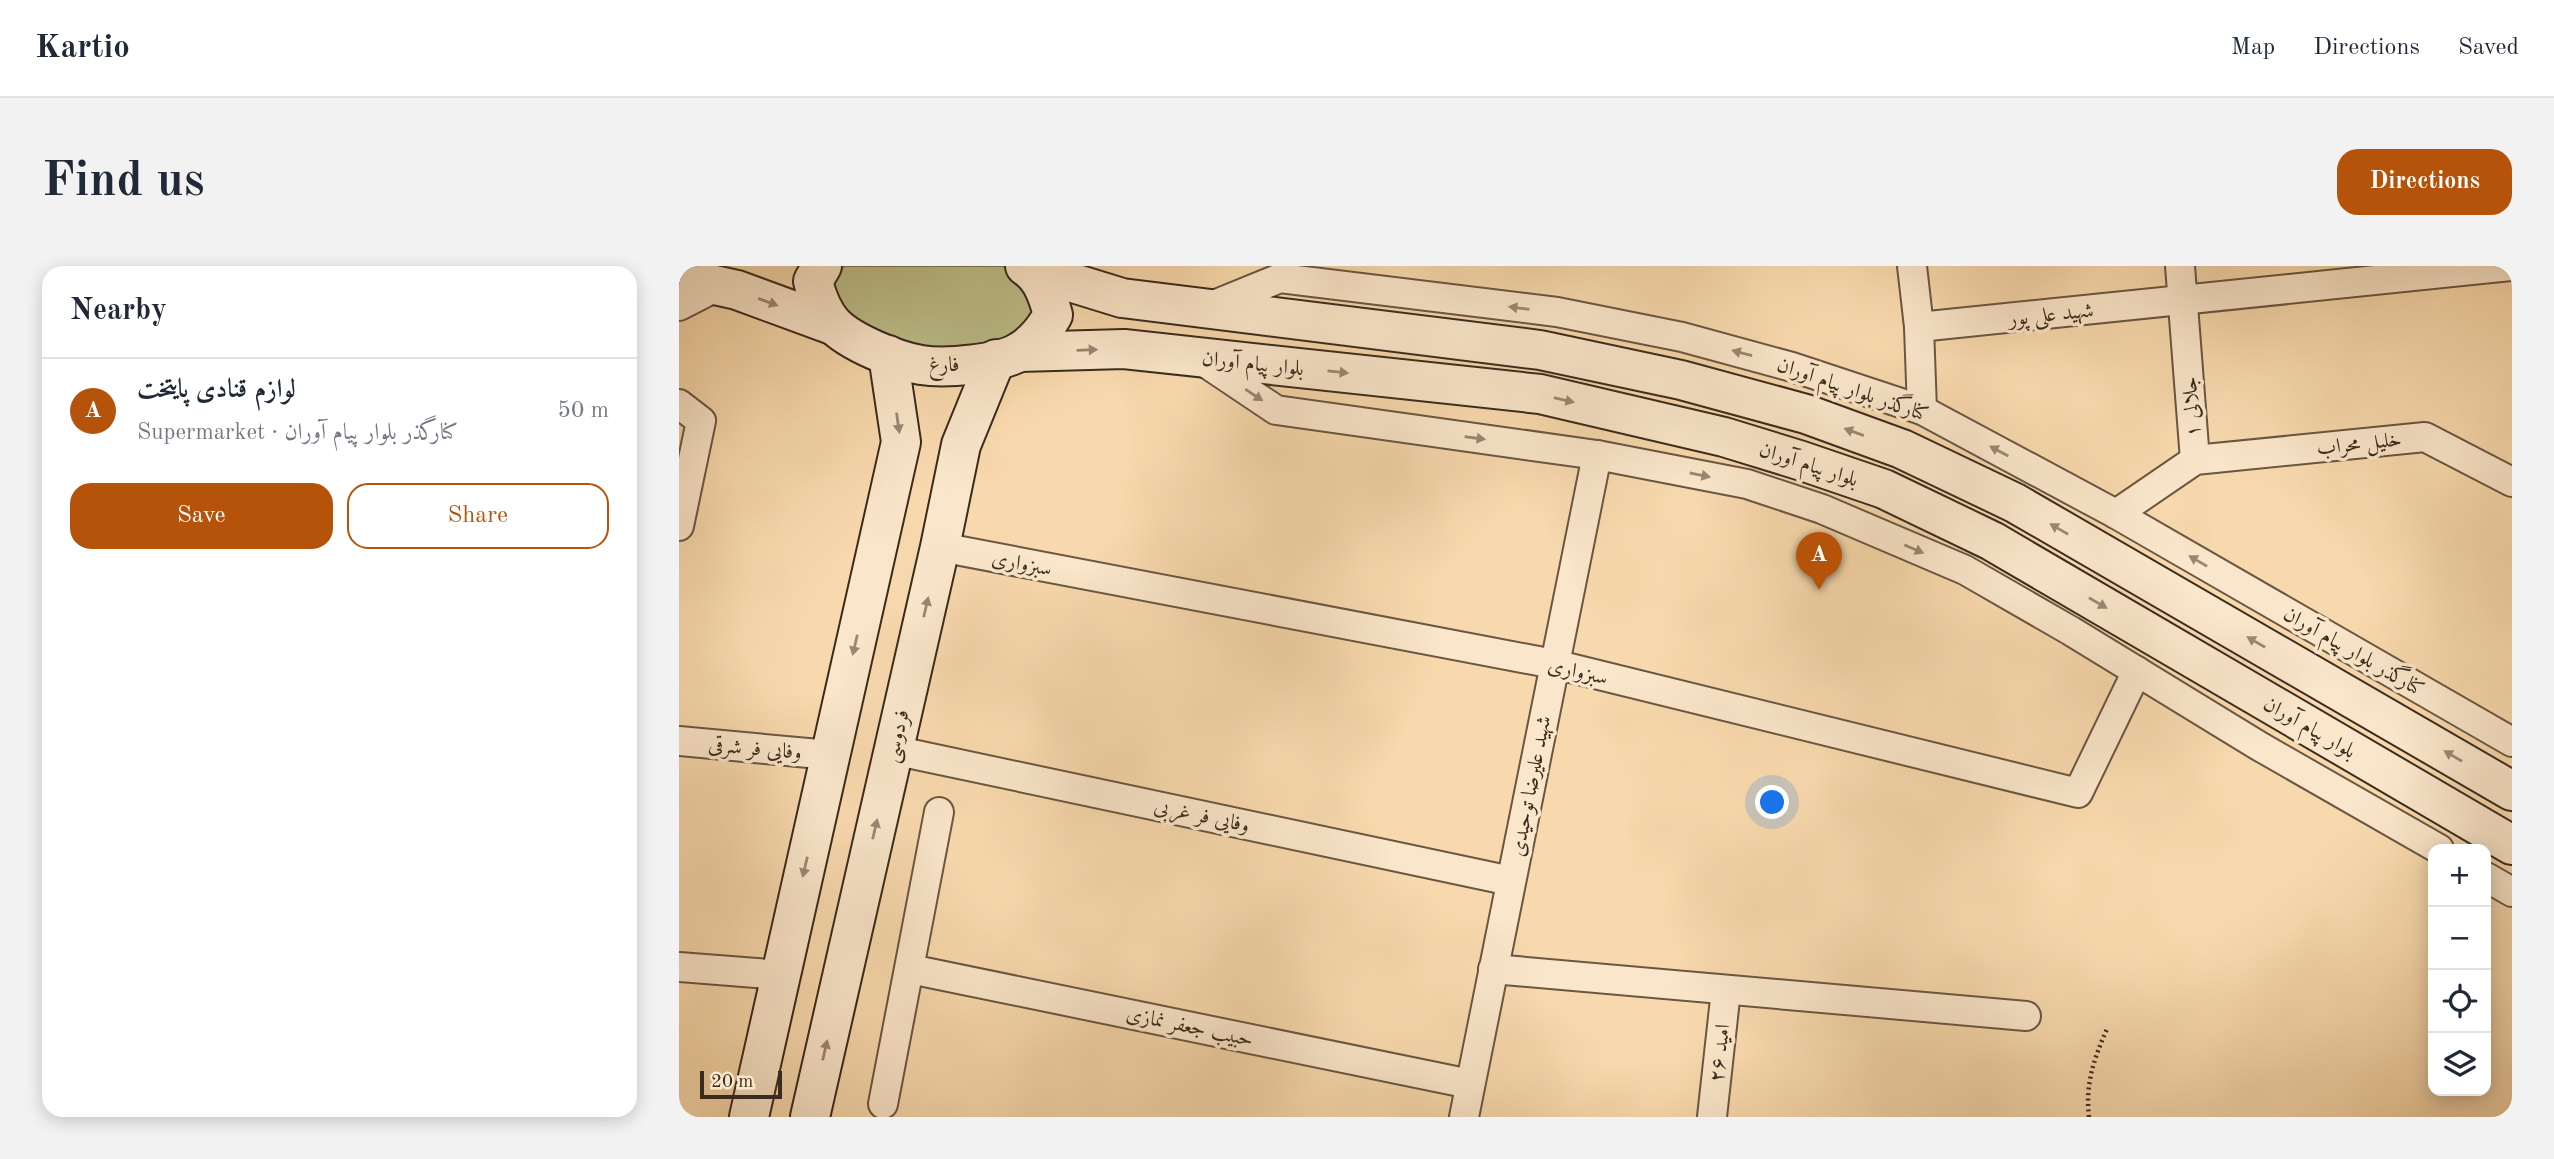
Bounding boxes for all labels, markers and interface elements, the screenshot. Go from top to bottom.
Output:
text: Kartio [35,32,130,65]
text: Map [2231,36,2275,60]
text: Directions [2313,36,2420,60]
text: Saved [2458,36,2519,60]
button: Directions [2337,149,2512,215]
text: Find us [42,158,205,207]
text: Nearby [70,296,167,326]
one-way arrow [758,296,779,307]
street label: شهید علی پور [2006,301,2095,335]
one-way arrow [1508,302,1530,313]
one-way arrow [1077,345,1099,356]
street label: بلوار پیام آوران [1200,345,1305,386]
one-way arrow [1730,347,1752,358]
street label: کنارگذر بلوار پیام آوران [1772,349,1933,432]
street label: فارغ [929,355,959,382]
one-way arrow [1327,367,1349,378]
street label: جلالی ۱ [2180,376,2205,438]
text: لوازم قنادی پایتخت [137,377,296,403]
one-way arrow [1245,388,1263,402]
one-way arrow [1553,395,1575,406]
text: A [84,399,102,422]
text: 50 m [558,399,609,422]
one-way arrow [893,412,904,434]
text: Supermarket · کنارگذر بلوار پیام آوران [137,421,458,444]
one-way arrow [1843,426,1864,437]
street label: خلیل محراب [2316,430,2403,462]
one-way arrow [1464,432,1486,443]
street label: بلوار پیام آوران [1755,436,1862,497]
one-way arrow [1989,445,2009,457]
one-way arrow [1689,469,1711,480]
button: Save [70,483,333,549]
button: Share [347,483,609,549]
one-way arrow [2049,523,2069,535]
pin: A [1796,532,1842,590]
one-way arrow [1904,543,1925,554]
street label: سبزواری [990,548,1054,582]
one-way arrow [2188,555,2208,567]
one-way arrow [921,596,932,618]
one-way arrow [2089,597,2108,609]
street label: کنارگذر بلوار پیام آوران [2276,598,2430,706]
one-way arrow [850,634,861,656]
one-way arrow [2246,637,2266,649]
street label: سبزواری [1545,655,1610,691]
street label: بلوار پیام آوران [2257,690,2361,768]
street label: فردوسی [881,708,917,766]
street label: شهید علیرضا توحیدی [1508,714,1557,859]
street label: وفایی فر شرقی [707,734,803,766]
one-way arrow [2443,751,2463,763]
your location [1755,785,1789,819]
street label: وفایی فر غربی [1151,796,1251,840]
one-way arrow [870,818,881,840]
map controls [2428,844,2491,1096]
button: + [2428,844,2491,907]
one-way arrow [799,856,810,878]
button: − [2428,907,2491,970]
button: locate [2428,970,2491,1033]
street label: حبیب جعفر نمازی [1124,1004,1255,1053]
street label: امید ۲۶ [1707,1023,1734,1083]
button: layers [2428,1033,2491,1096]
one-way arrow [819,1039,830,1061]
scale bar [700,1068,782,1100]
text: 20 m [711,1073,753,1092]

